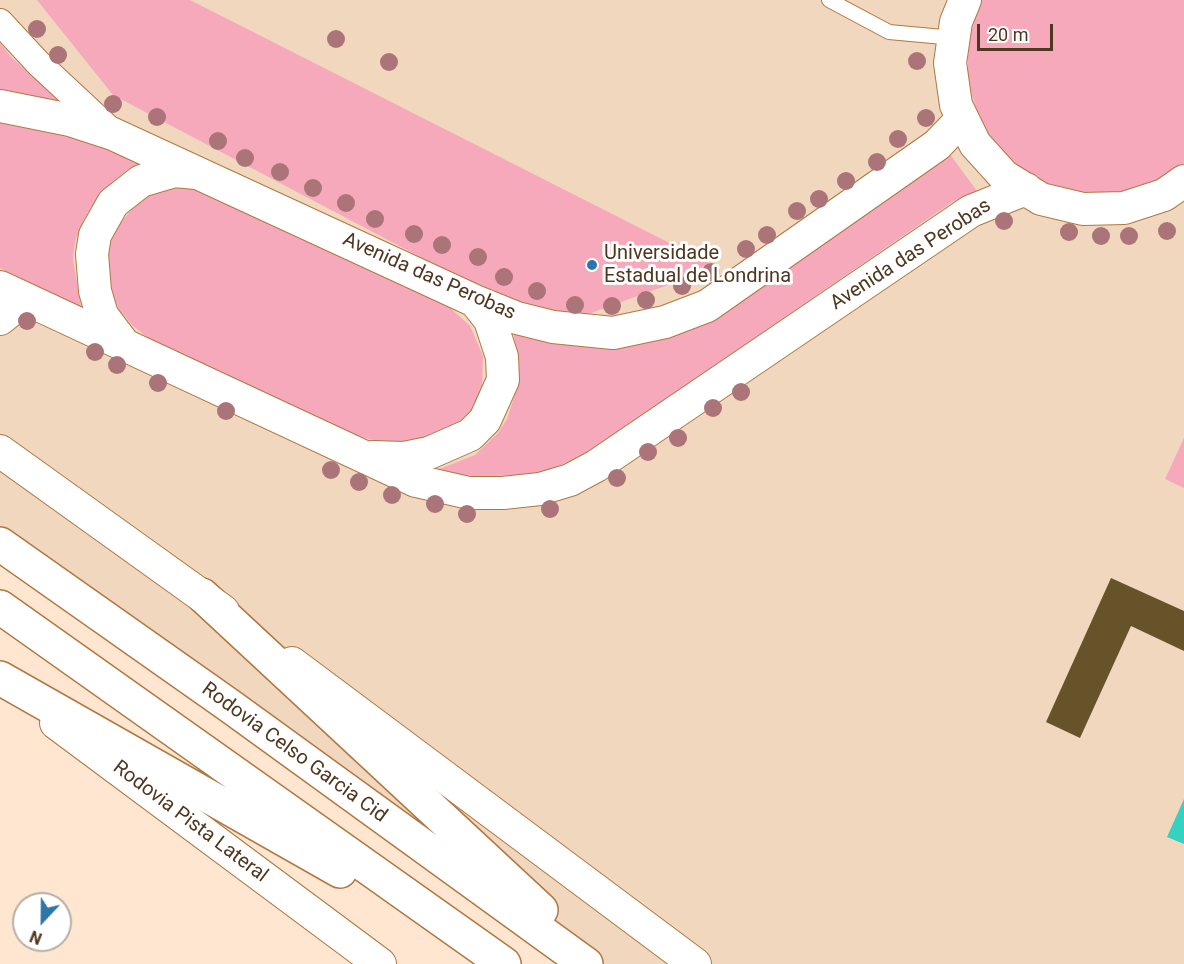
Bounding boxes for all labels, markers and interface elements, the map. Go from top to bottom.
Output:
scale bar [980,12,1056,50]
text: 20 m [988,24,1028,45]
street label: Avenida das Perobas [826,194,996,316]
street label: Avenida das Perobas [339,228,519,326]
place label: Universidade Estadual de Londrina [604,242,791,289]
marker: Universidade Estadual de Londrina [585,258,599,272]
street label: Rodovia Celso Garcia Cid [197,678,391,828]
street label: Rodovia Pista Lateral [108,756,272,888]
north arrow [12,892,72,952]
text: N [27,926,45,948]

